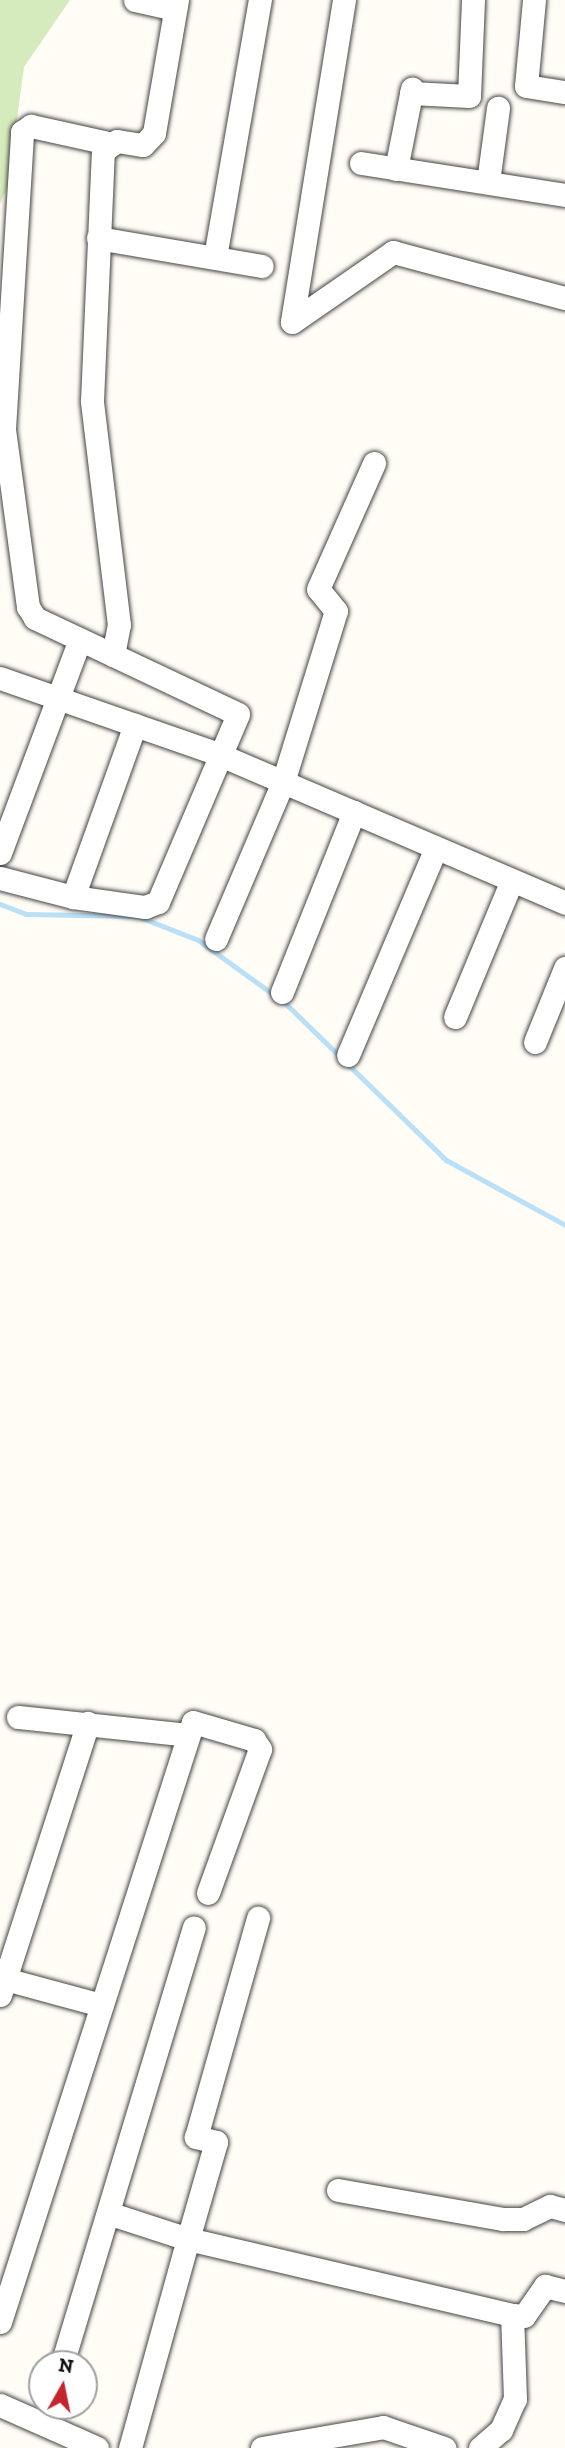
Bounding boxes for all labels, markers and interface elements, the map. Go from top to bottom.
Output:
north arrow [28,2350,98,2420]
text: N [57,2353,75,2378]

